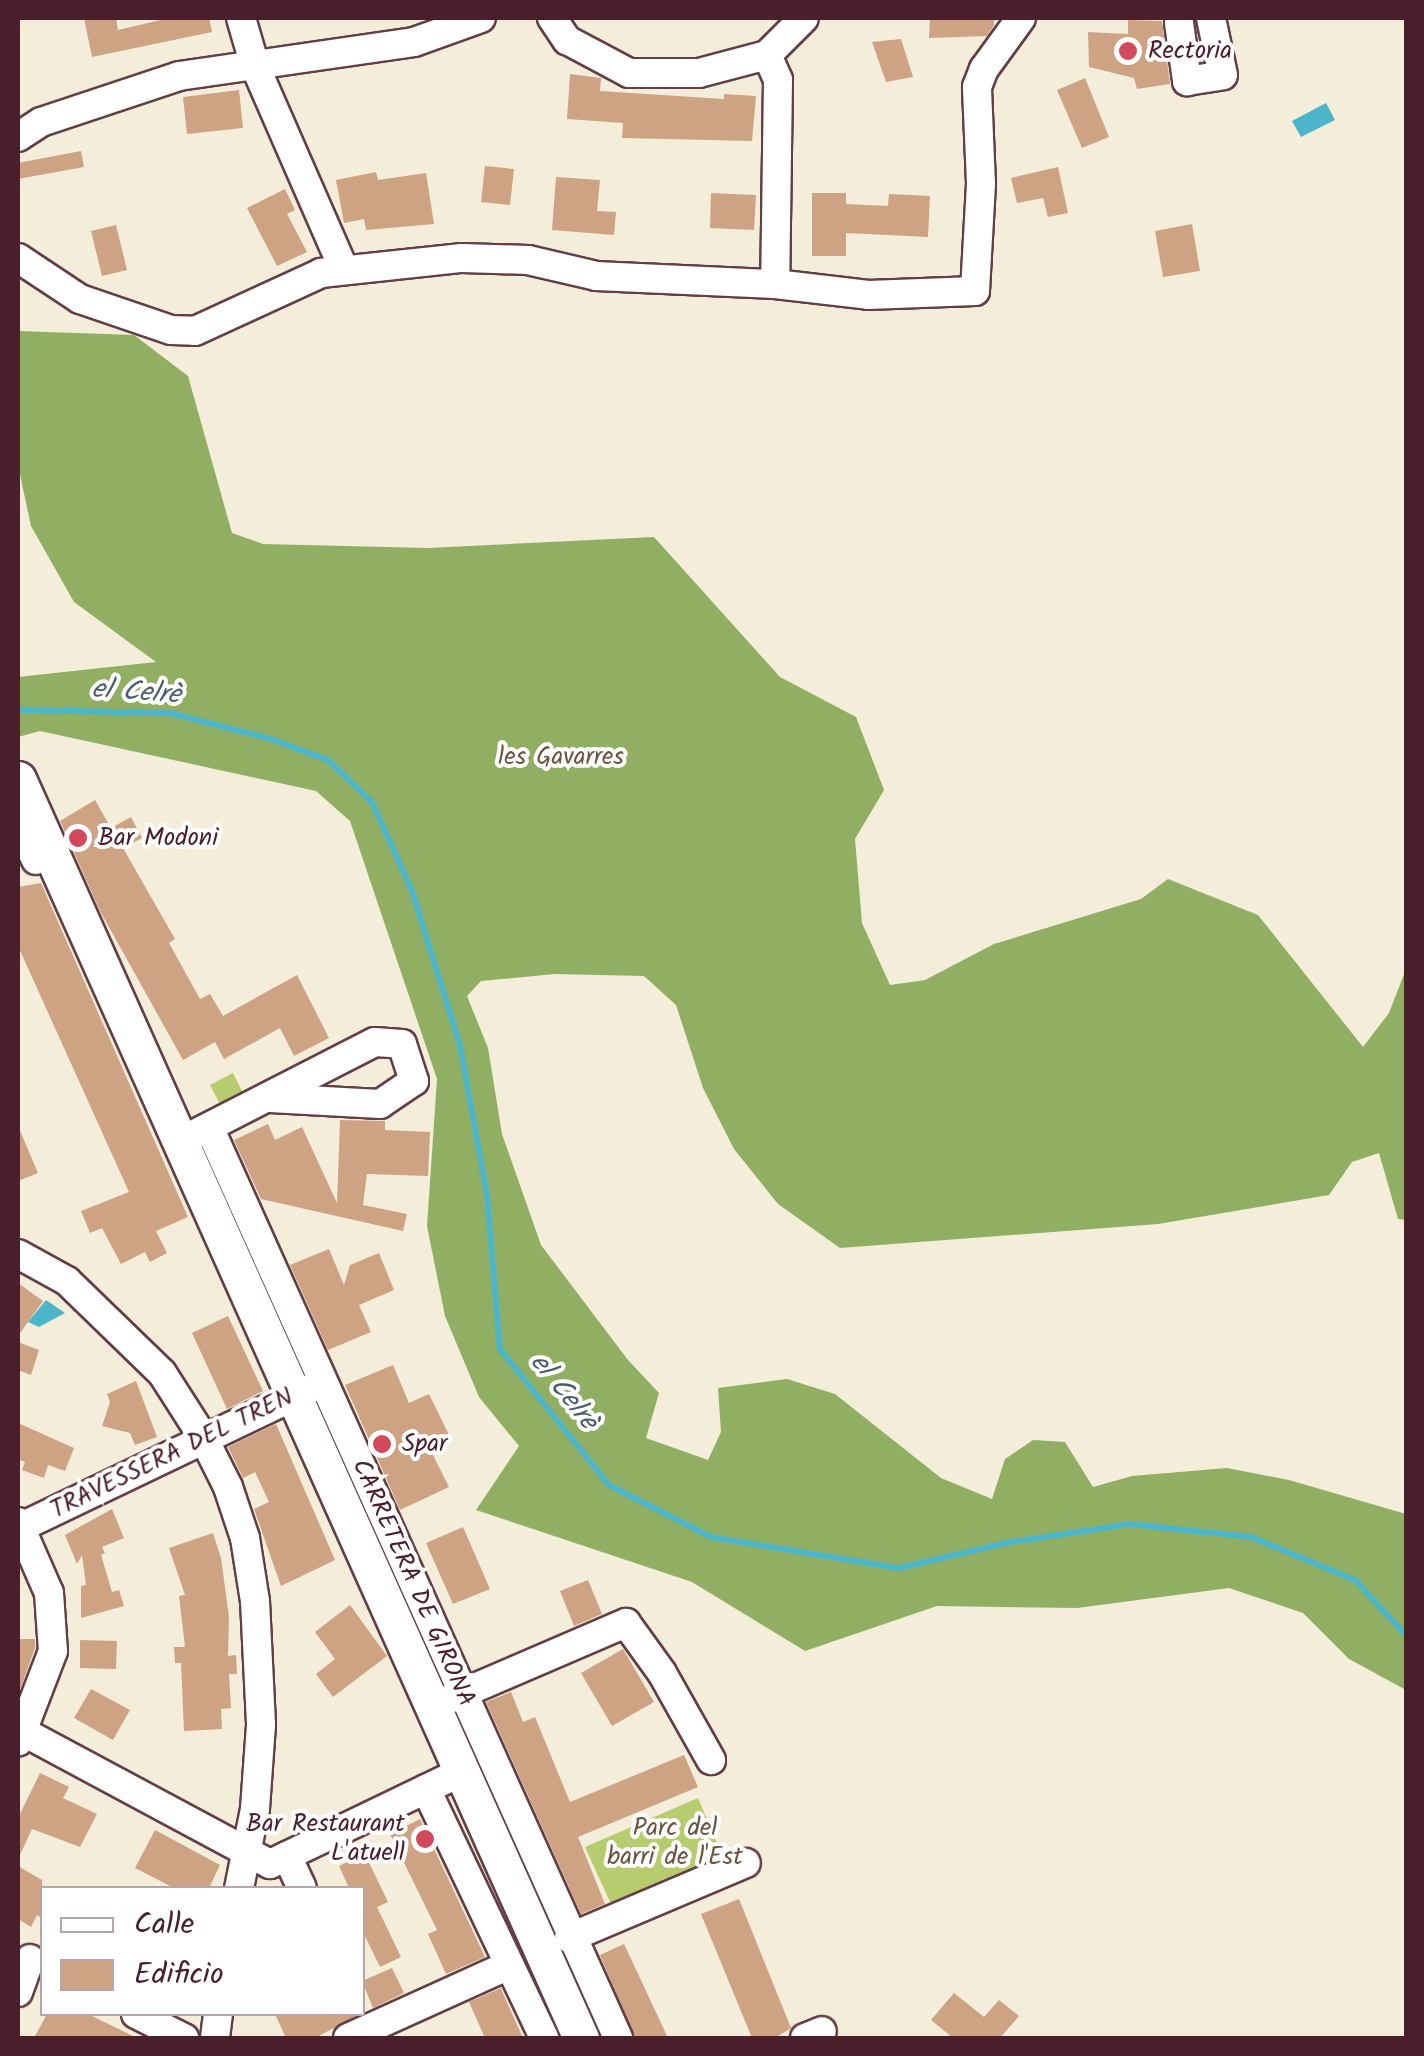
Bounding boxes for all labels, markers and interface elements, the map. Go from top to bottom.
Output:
place label: Rectoria [1148,36,1232,66]
marker: Rectoria [1117,40,1139,62]
water label: el Celrè [91,673,181,713]
park label: les Gavarres [498,742,624,772]
place label: Bar Modoni [98,823,218,853]
marker: Bar Modoni [67,827,89,849]
water label: el Celrè [522,1347,604,1437]
street label: TRAVESSERA DEL TREN [46,1382,298,1526]
place label: Spar [402,1429,447,1459]
marker: Spar [371,1433,393,1455]
street label: CARRETERA DE GIRONA [345,1455,481,1711]
place label: Bar Restaurant L'atuell [246,1810,405,1869]
park label: Parc del barri de l'Est [607,1814,743,1873]
marker: Bar Restaurant L'atuell [414,1828,436,1850]
legend [40,1886,365,2016]
text: Calle [134,1901,194,1949]
text: Edificio [134,1951,224,1999]

